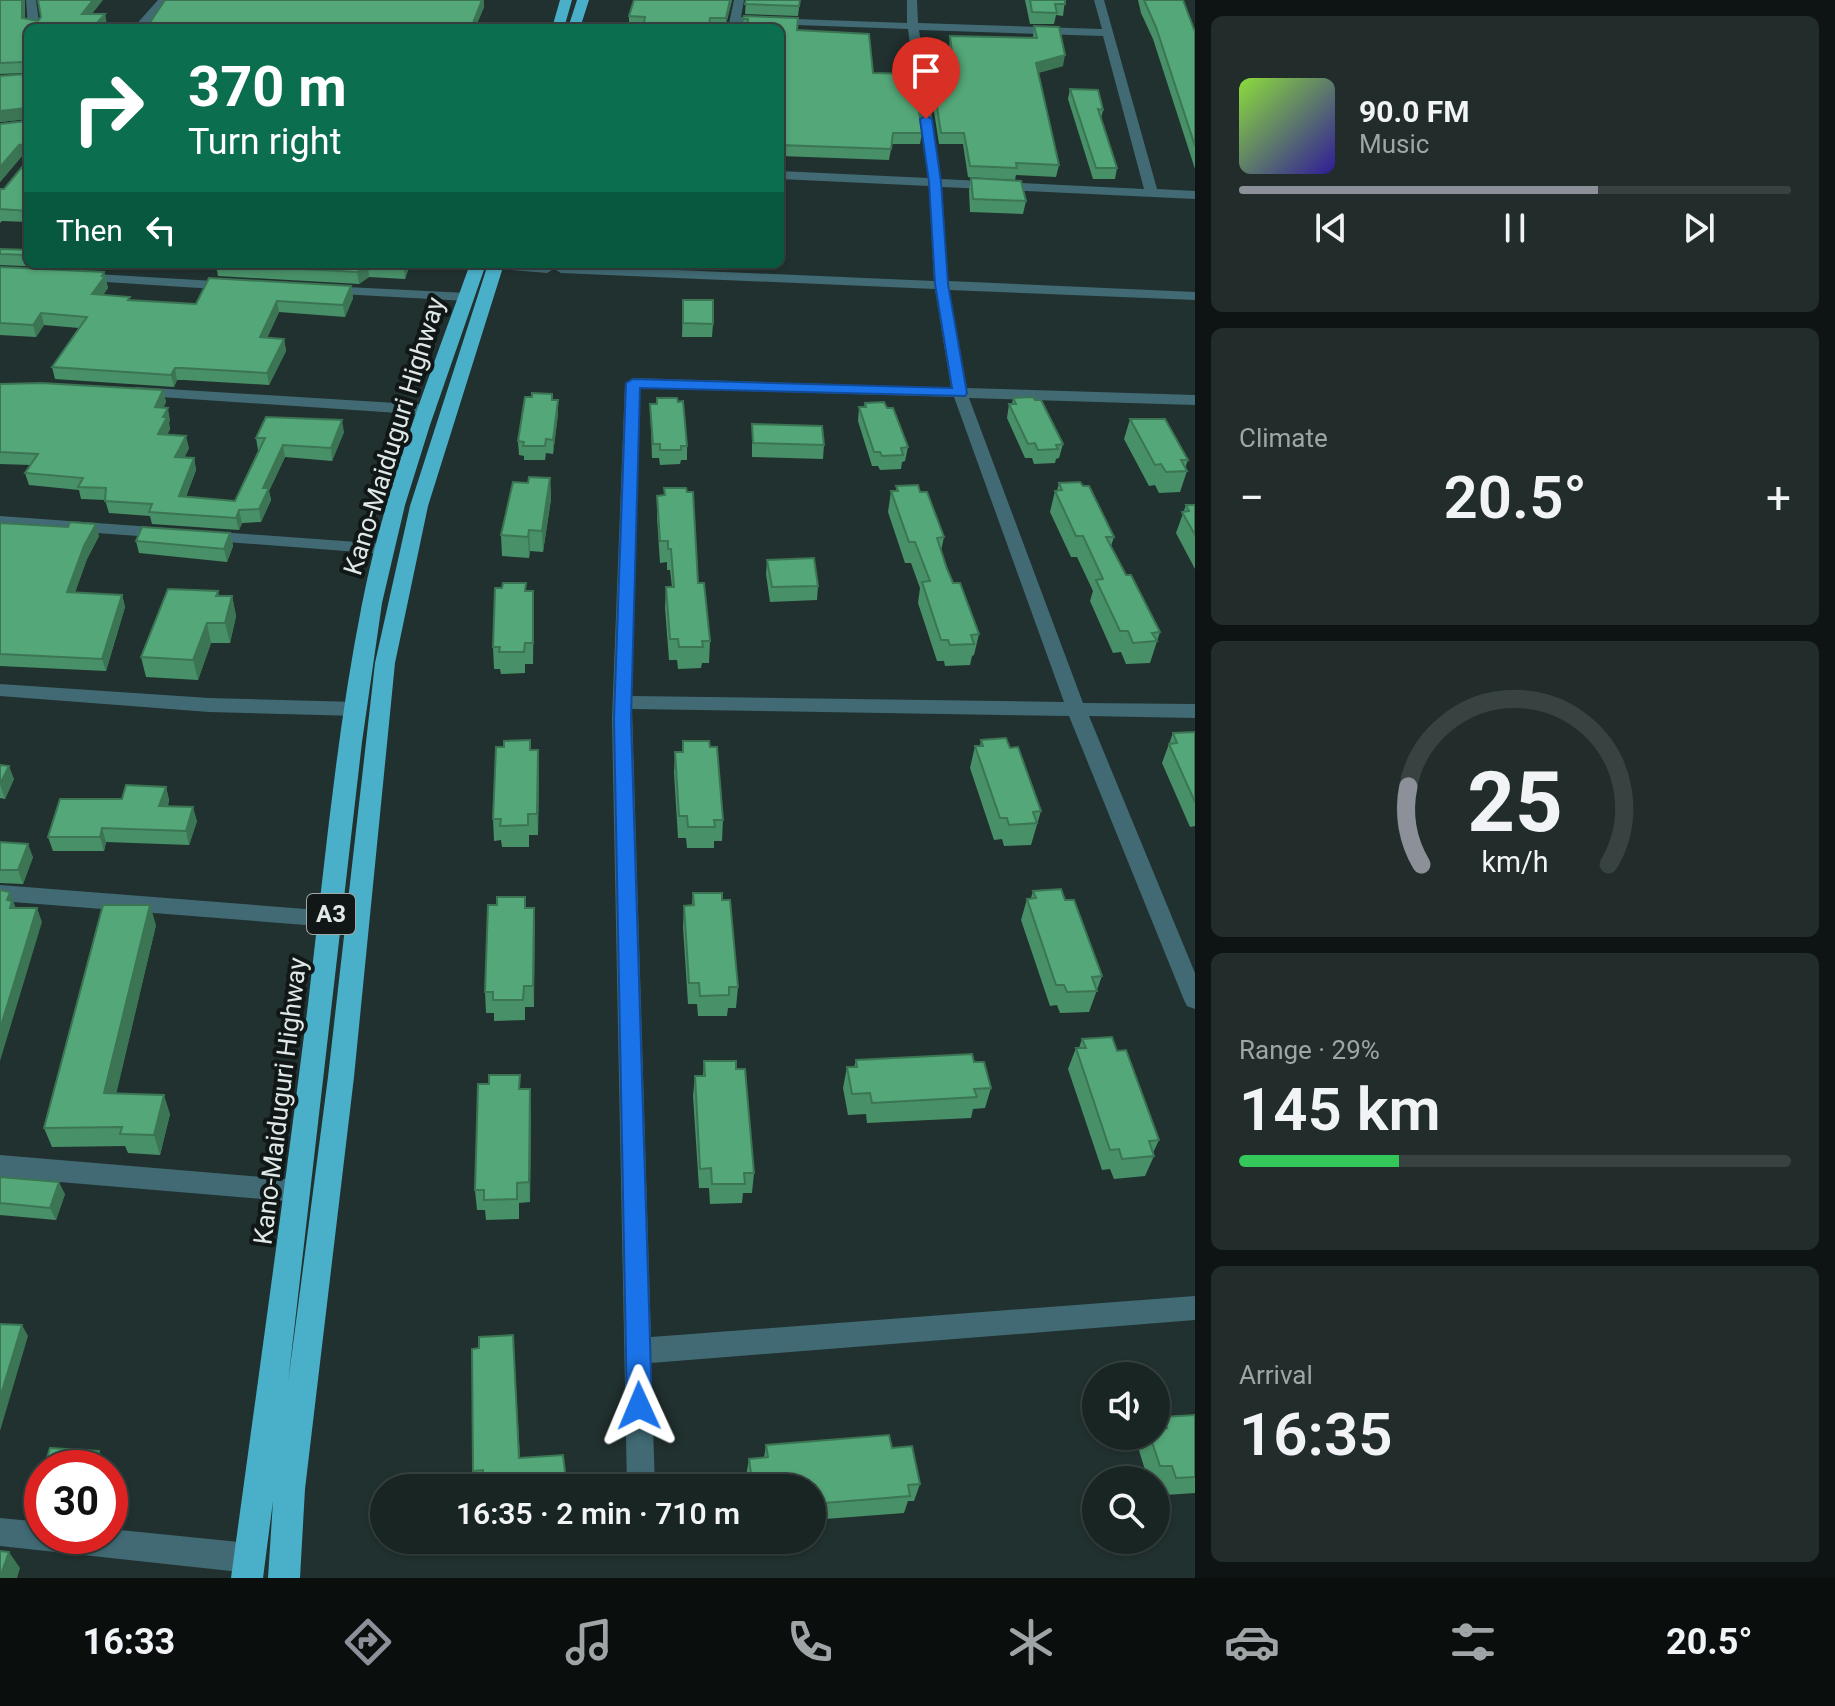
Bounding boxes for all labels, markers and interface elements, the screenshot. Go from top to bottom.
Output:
pin [892,37,960,119]
icon: arrive [904,49,948,93]
text: 370 m [188,54,347,120]
icon: right [56,56,160,160]
text: 90.0 FM [1359,94,1470,129]
text: Turn right [188,121,341,163]
text: Music [1359,129,1429,159]
icon: previous [1309,206,1353,250]
icon: pause [1493,206,1537,250]
icon: next [1677,206,1721,250]
icon: left [139,208,183,252]
text: Then [56,213,123,248]
street label: Kano-Maiduguri Highway [337,293,451,579]
text: Climate [1239,423,1328,453]
text: 20.5° [1444,462,1587,533]
text: − [1239,472,1264,524]
text: + [1766,472,1791,524]
text: 25 [1467,754,1563,851]
text: km/h [1481,845,1549,879]
road number: A3 [307,894,355,934]
street label: Kano-Maiduguri Highway [247,956,313,1246]
text: Range · 29% [1239,1035,1380,1065]
text: 145 km [1239,1074,1441,1145]
text: Arrival [1239,1360,1313,1390]
map controls [1082,1362,1170,1554]
button: sound [1082,1362,1170,1450]
position arrow [597,1364,681,1448]
text: 16:35 [1239,1399,1392,1470]
speed limit sign: 30 [24,1450,128,1554]
button: search [1082,1466,1170,1554]
text: 16:35 · 2 min · 710 m [456,1496,740,1531]
icon: directions [340,1614,396,1670]
icon: music [561,1614,617,1670]
icon: phone [782,1614,838,1670]
icon: climate [1003,1614,1059,1670]
icon: car [1224,1614,1280,1670]
icon: filters [1445,1614,1501,1670]
text: 16:33 [82,1621,175,1663]
text: 20.5° [1666,1621,1752,1663]

